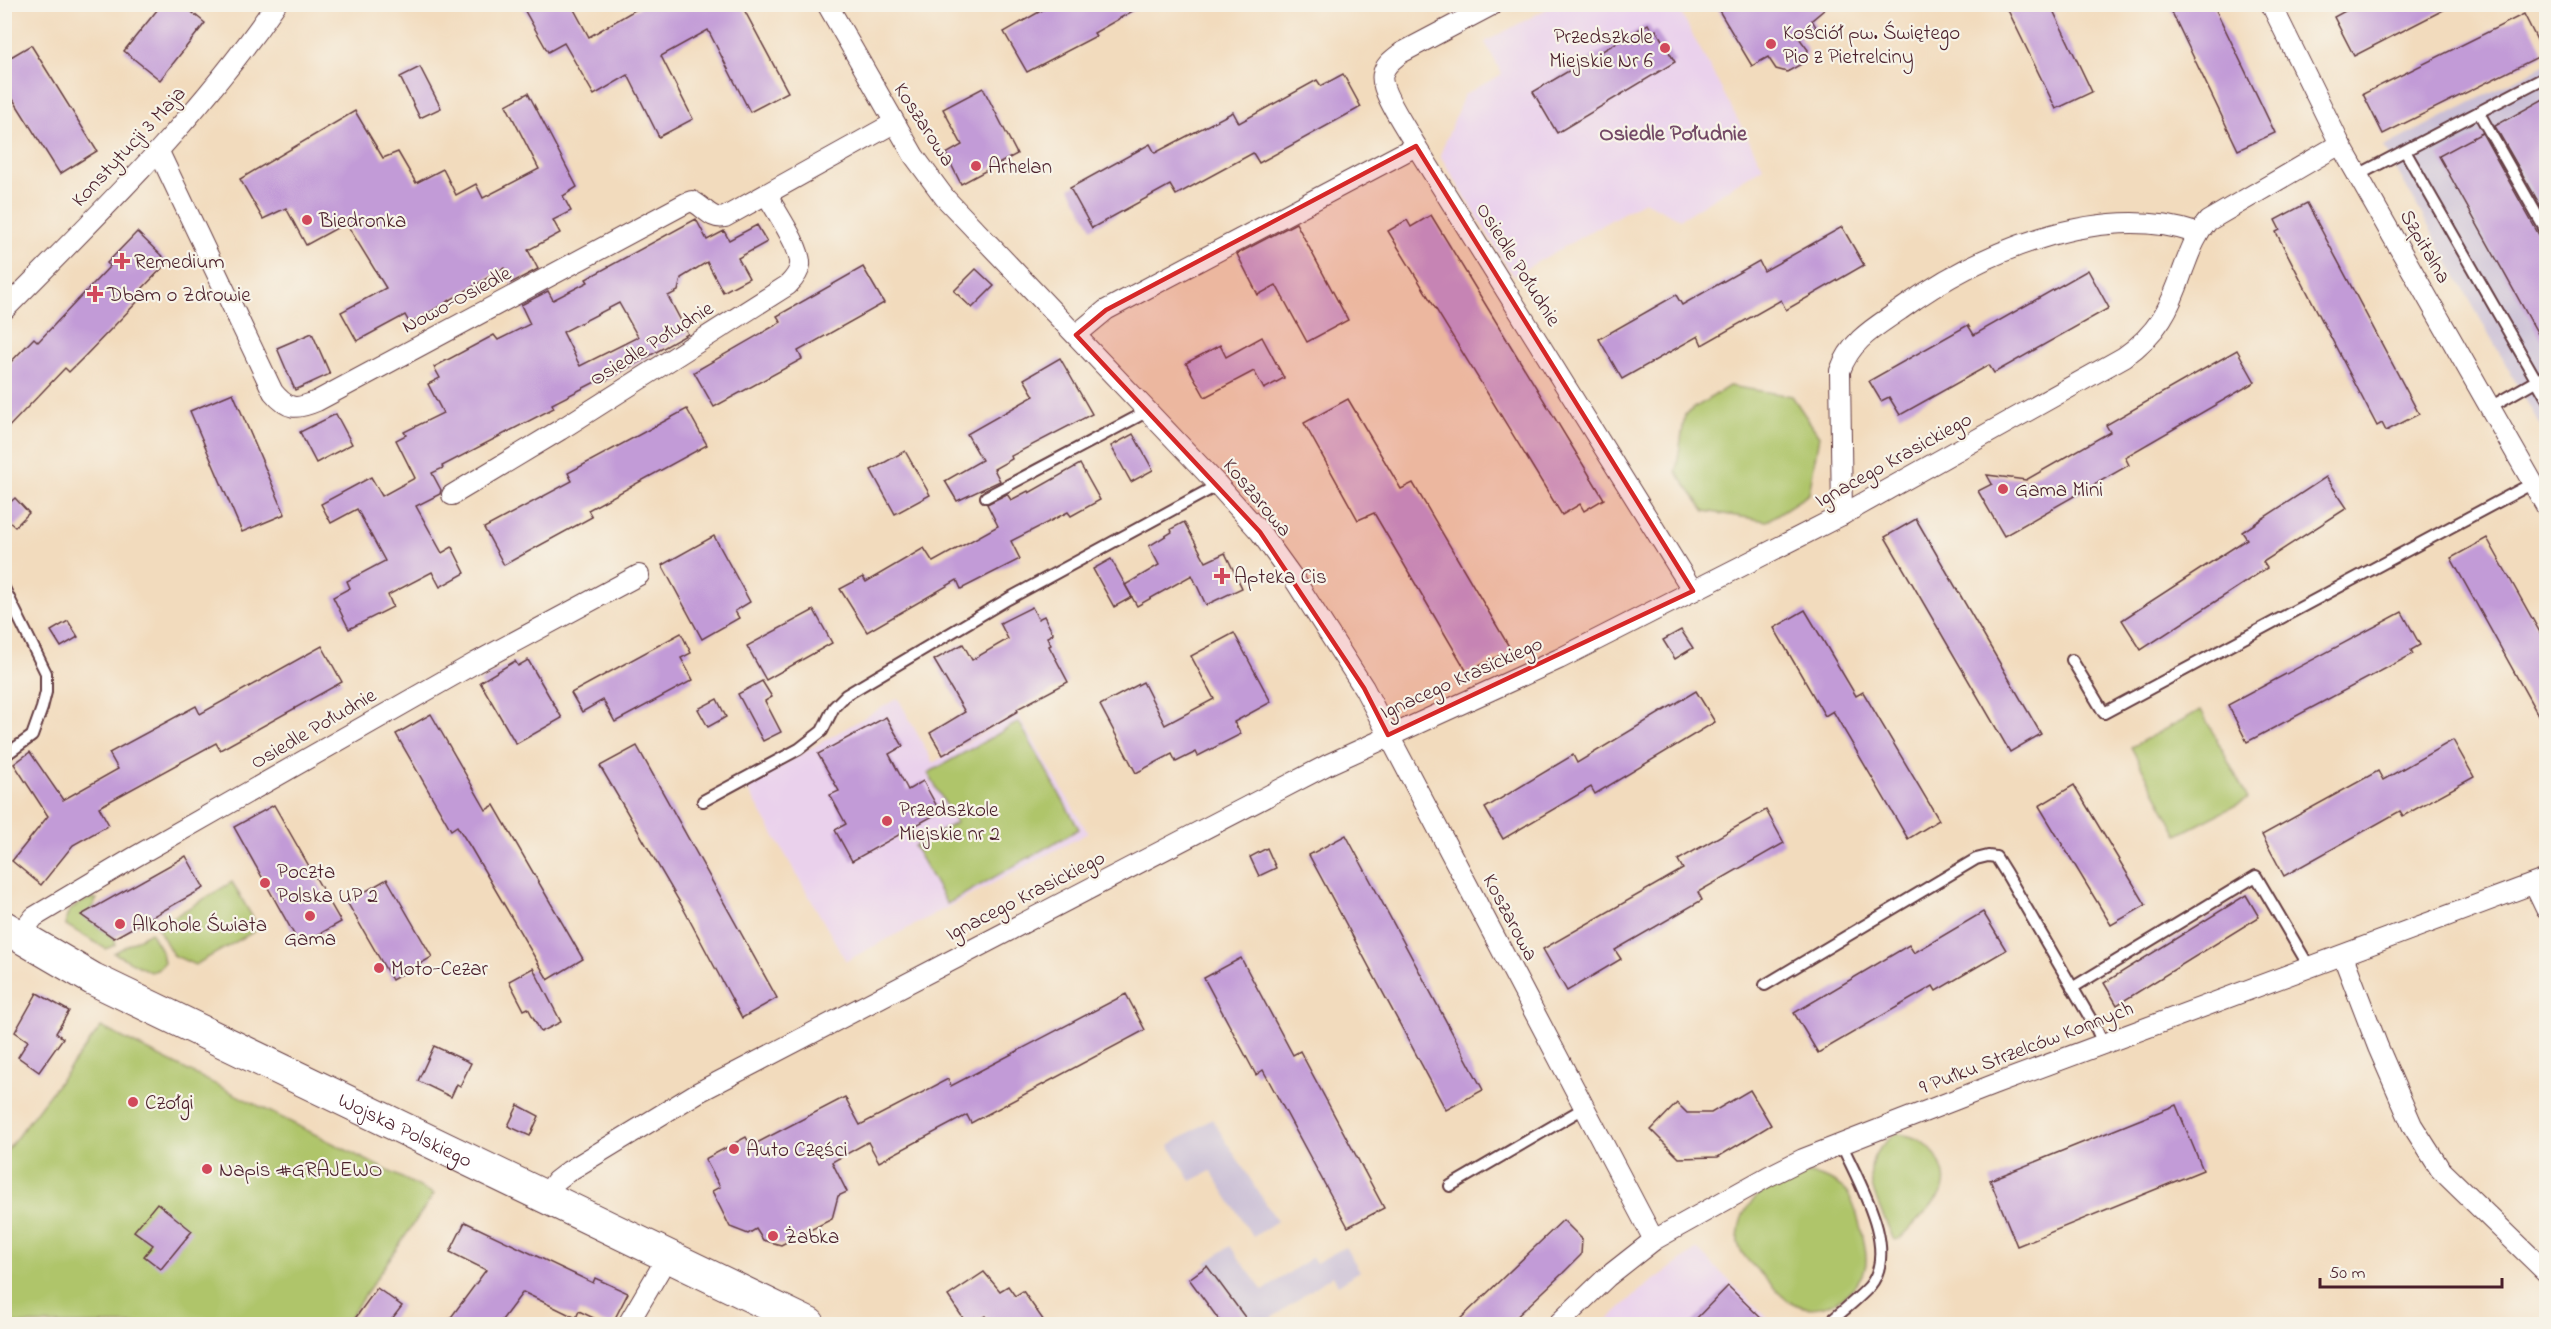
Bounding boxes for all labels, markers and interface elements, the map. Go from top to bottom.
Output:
place label: Kościół pw. Świętego Pio z Pietrelciny [1783,19,1960,75]
place label: Przedszkole Miejskie Nr 6 [1549,23,1654,77]
marker: Kościół pw. Świętego Pio z Pietrelciny [1764,37,1778,51]
marker: Przedszkole Miejskie Nr 6 [1658,41,1672,55]
street label: Koszarowa [885,77,962,173]
street label: Konstytucji 3 Maja [65,80,195,216]
district label: Osiedle Południe [1599,119,1748,151]
place label: Arhelan [988,153,1052,183]
marker: Arhelan [969,159,983,173]
street label: Osiedle Południe [1467,197,1568,333]
street label: Szpitalna [2391,204,2458,290]
place label: Biedronka [318,207,406,237]
marker: Biedronka [300,213,314,227]
place label: Remedium [134,248,225,278]
marker: Remedium [115,254,129,268]
street label: Nowo-Osiedle [397,259,517,342]
place label: Dbam o Zdrowie [106,281,251,311]
marker: Dbam o Zdrowie [88,287,102,301]
street label: Osiedle Południe [584,294,720,395]
street label: Ignacego Krasickiego [1810,405,1979,518]
street label: Koszarowa [1215,452,1298,544]
place label: Gama Mini [2015,476,2103,506]
marker: Gama Mini [1996,482,2010,496]
place label: Apteka Cis [1234,563,1327,593]
marker: Apteka Cis [1215,569,1229,583]
street label: Ignacego Krasickiego [1376,629,1549,730]
street label: Osiedle Południe [245,681,383,778]
place label: Przedszkole Miejskie nr 2 [899,796,1000,850]
marker: Przedszkole Miejskie nr 2 [880,814,894,828]
street label: Ignacego Krasickiego [941,844,1112,952]
place label: Poczta Polska UP 2 [277,858,378,912]
street label: Koszarowa [1474,869,1545,967]
marker: Poczta Polska UP 2 [258,876,272,890]
marker: Gama [303,909,317,923]
place label: Alkohole Świata [132,911,267,941]
marker: Alkohole Świata [113,917,127,931]
place label: Gama [284,925,336,955]
place label: Moto-Cezar [391,955,489,985]
marker: Moto-Cezar [372,961,386,975]
street label: 9 Pułku Strzelców Konnych [1915,994,2139,1105]
street label: Wojska Polskiego [333,1086,477,1177]
place label: Czołgi [145,1089,194,1121]
marker: Czołgi [126,1095,140,1109]
place label: Auto Części [746,1136,848,1166]
marker: Auto Części [727,1142,741,1156]
place label: Napis #GRAJEWO [219,1156,383,1186]
marker: Napis #GRAJEWO [200,1162,214,1176]
place label: Żabka [785,1223,839,1253]
marker: Żabka [766,1229,780,1243]
scale bar [2320,1251,2502,1289]
text: 50 m [2329,1261,2366,1287]

